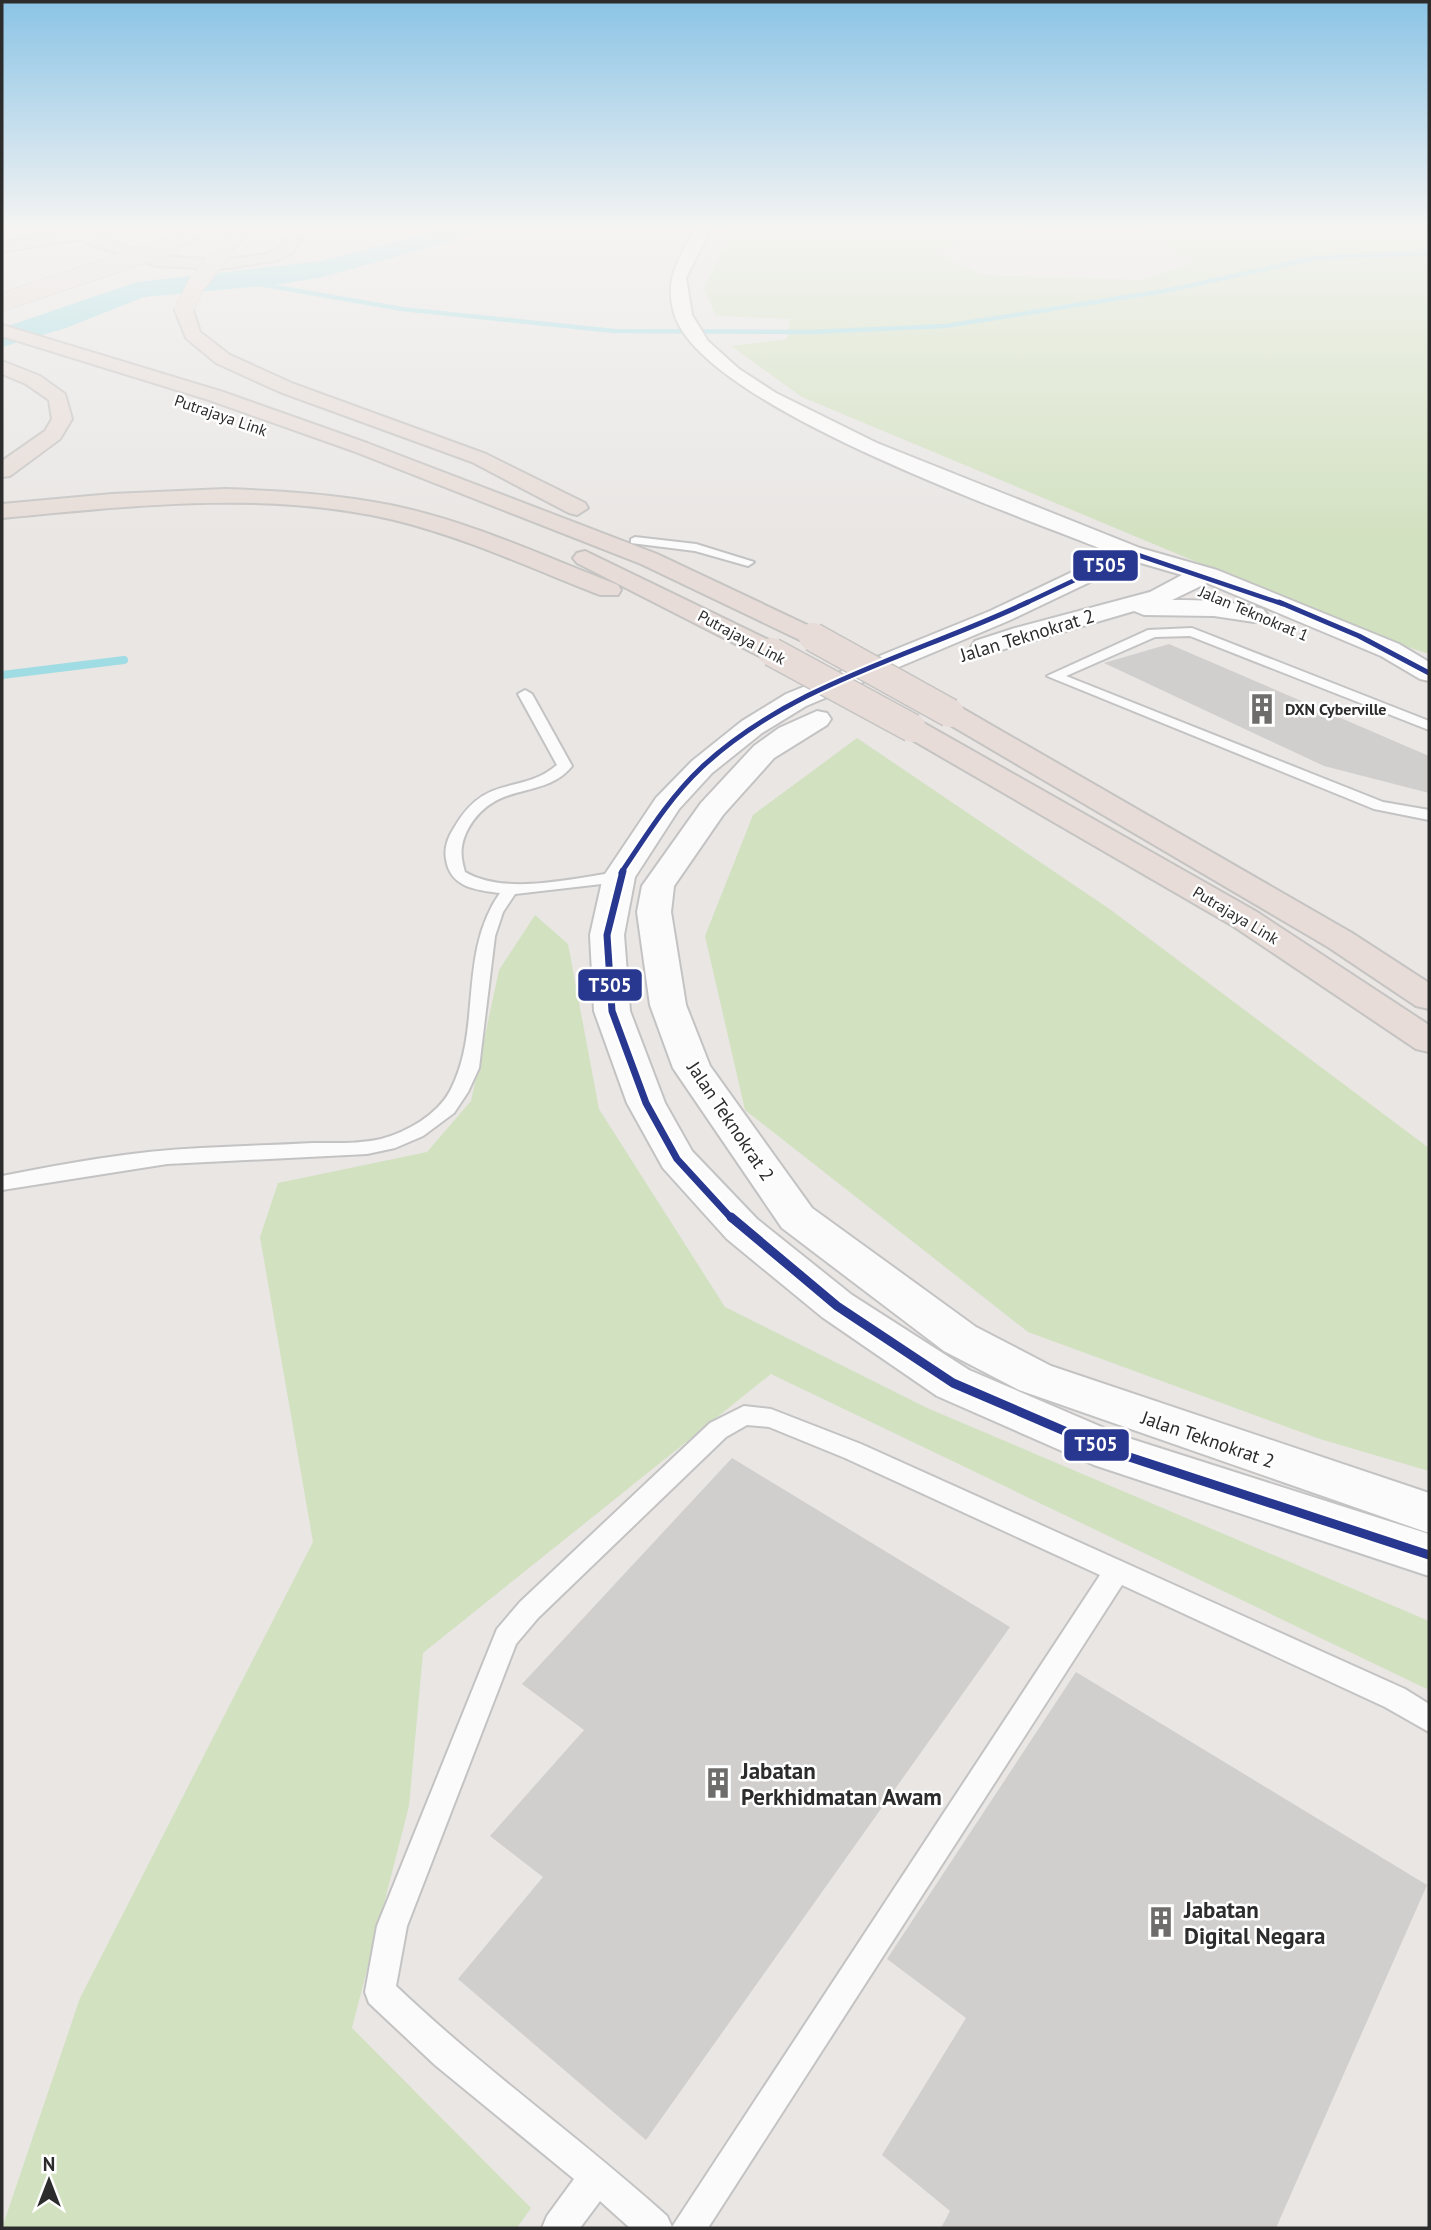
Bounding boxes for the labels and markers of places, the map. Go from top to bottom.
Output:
building icon: DXN Cyberville [1245,692,1279,726]
place label: DXN Cyberville [1285,699,1387,719]
place label: Jabatan Perkhidmatan Awam [740,1756,942,1811]
building icon: Jabatan Perkhidmatan Awam [701,1766,735,1800]
place label: Jabatan Digital Negara [1183,1895,1326,1950]
building icon: Jabatan Digital Negara [1144,1905,1178,1939]

